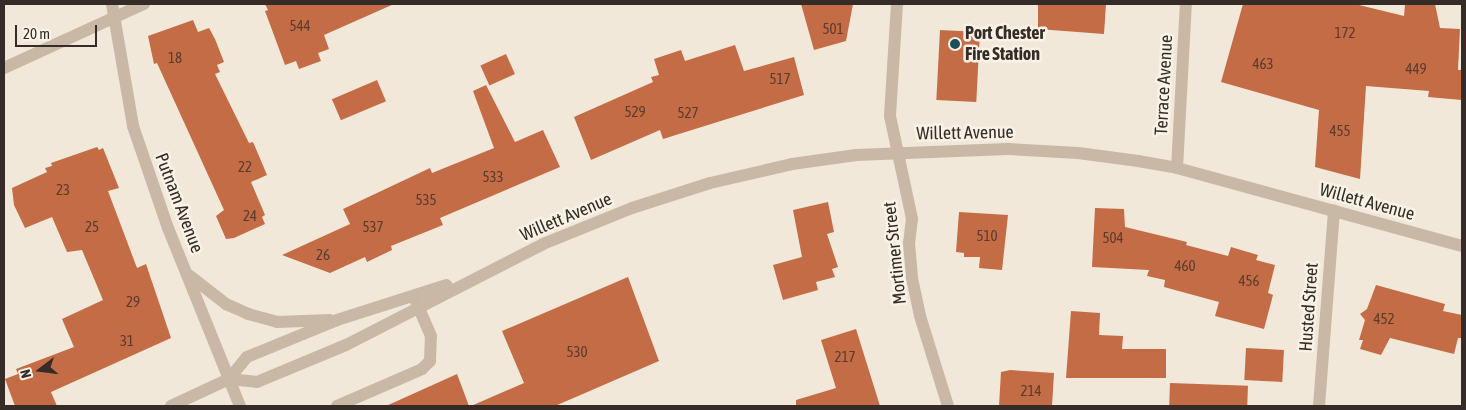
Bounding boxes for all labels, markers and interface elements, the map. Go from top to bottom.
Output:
scale bar [18,15,100,47]
house number: 544 [289,17,311,35]
house number: 501 [822,20,844,38]
place label: Port Chester Fire Station [965,23,1045,66]
house number: 172 [1334,24,1356,42]
text: 20 m [23,25,50,42]
street label: Terrace Avenue [1151,34,1177,136]
marker: Port Chester Fire Station [949,38,961,50]
house number: 18 [168,49,182,67]
house number: 463 [1252,55,1274,73]
house number: 449 [1405,60,1427,78]
house number: 517 [769,70,791,88]
house number: 529 [624,103,646,121]
house number: 527 [677,104,699,122]
street label: Willett Avenue [916,121,1014,145]
house number: 455 [1329,122,1351,140]
street label: Putnam Avenue [150,150,208,256]
house number: 22 [238,158,252,176]
house number: 533 [482,168,504,186]
street label: Willett Avenue [1317,179,1417,225]
house number: 23 [56,181,70,199]
street label: Willett Avenue [517,188,615,246]
house number: 535 [415,191,437,209]
street label: Mortimer Street [879,200,911,306]
house number: 24 [243,207,257,225]
house number: 25 [85,218,99,236]
house number: 537 [362,218,384,236]
house number: 510 [976,227,998,245]
house number: 504 [1102,229,1124,247]
house number: 26 [316,246,330,264]
house number: 460 [1174,257,1196,275]
street label: Husted Street [1295,262,1323,352]
house number: 456 [1238,272,1260,290]
house number: 29 [126,293,140,311]
house number: 452 [1373,310,1395,328]
house number: 31 [120,332,134,350]
house number: 530 [566,343,588,361]
north arrow [15,345,65,395]
house number: 217 [834,348,856,366]
text: N [17,368,34,380]
house number: 214 [1020,382,1042,400]

